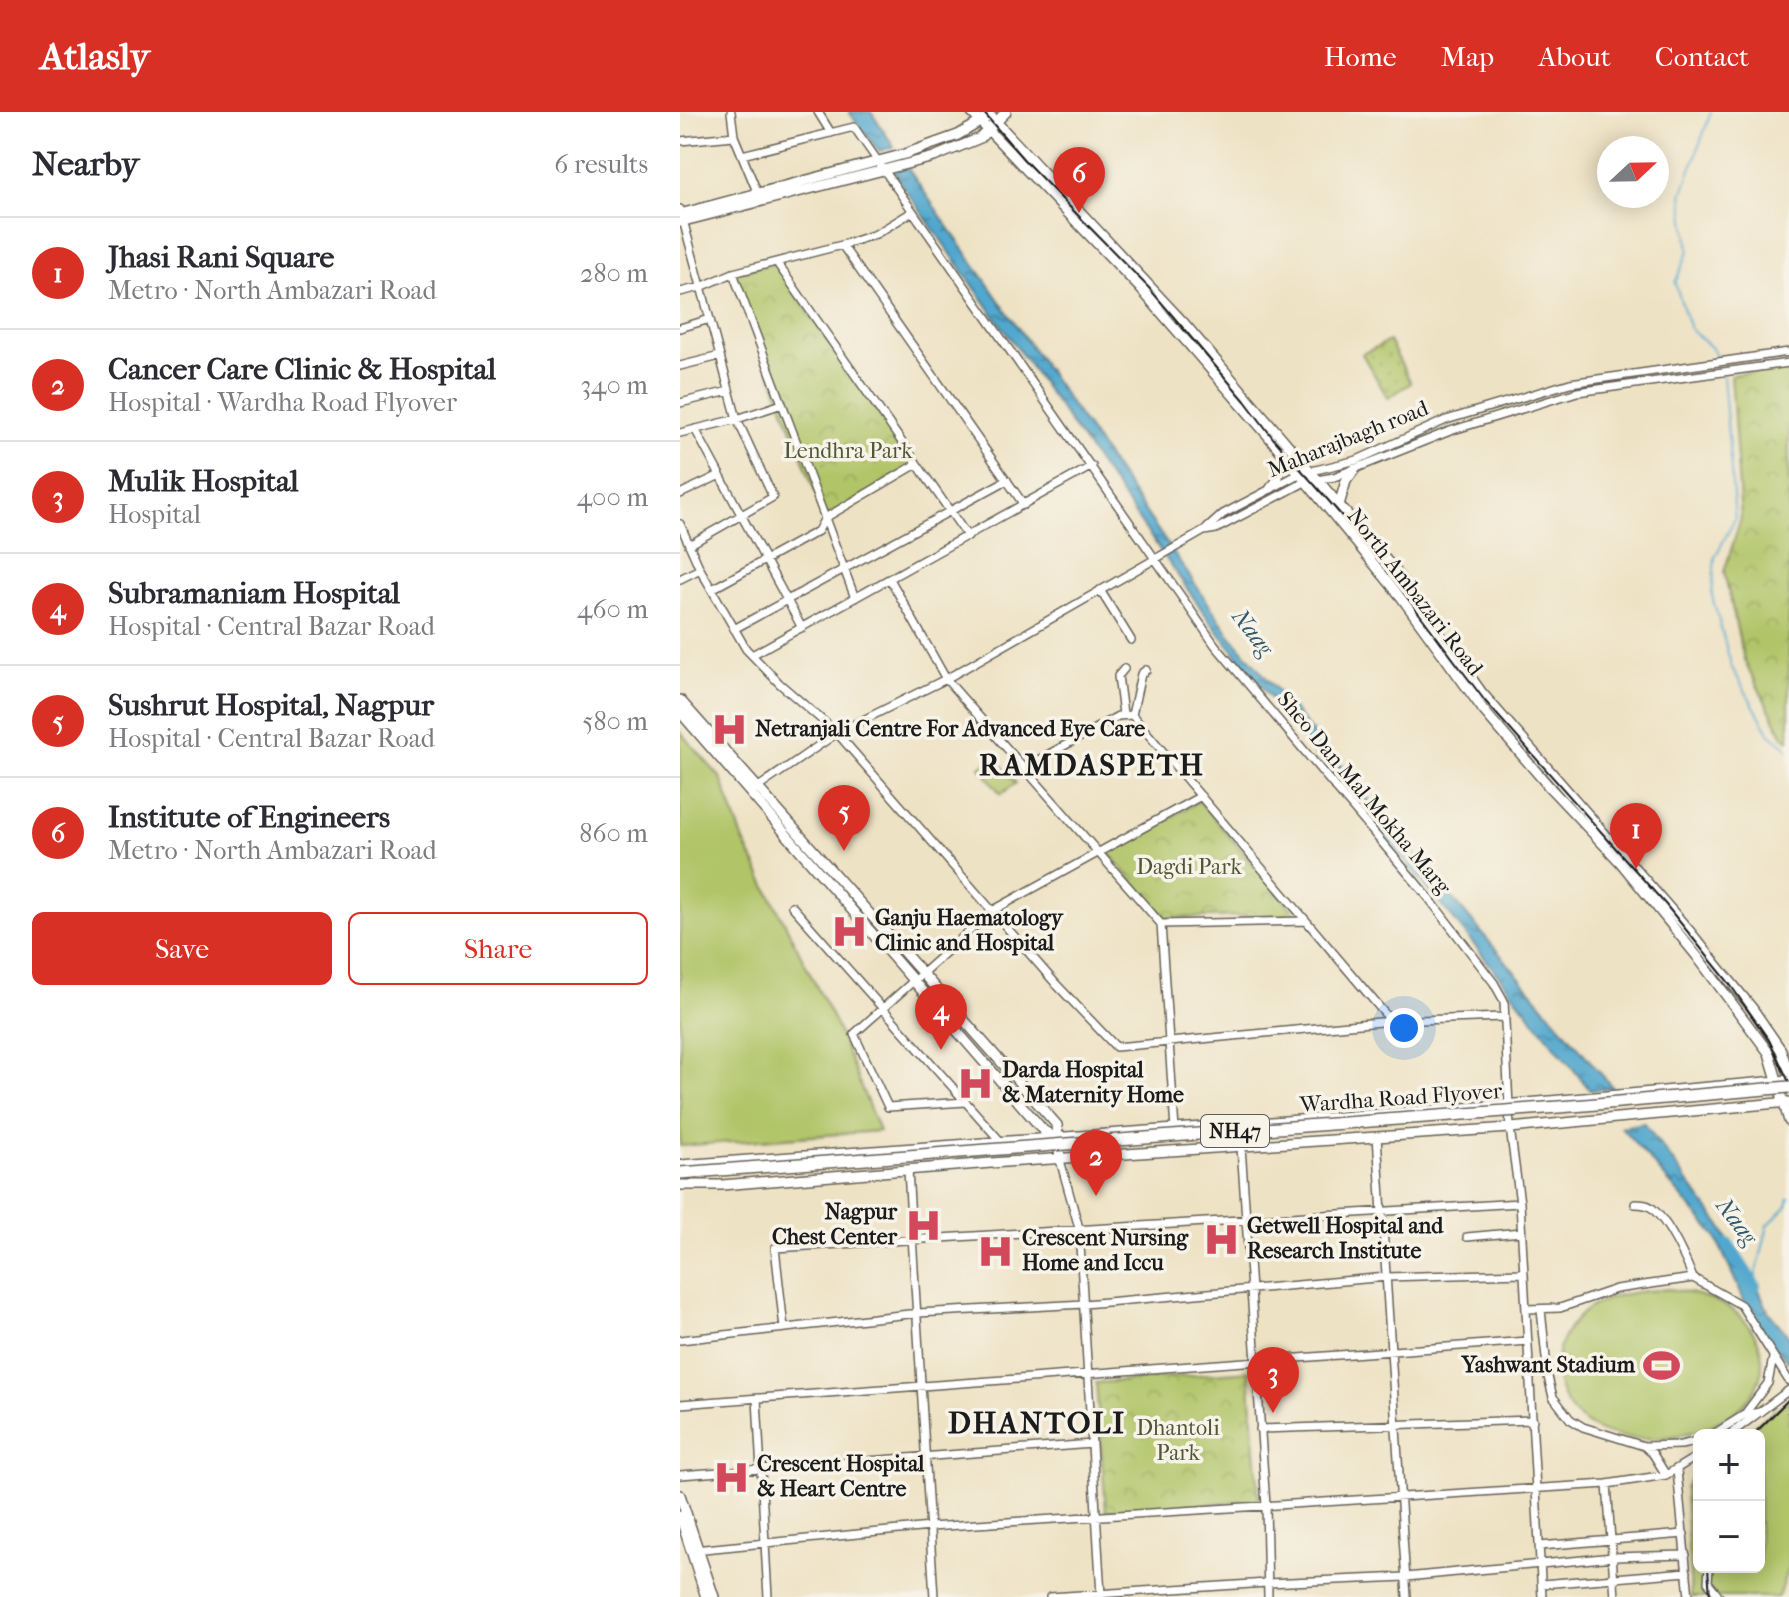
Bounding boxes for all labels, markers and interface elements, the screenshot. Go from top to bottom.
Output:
text: Atlasly [40,34,150,79]
text: Home [1324,40,1397,73]
text: Map [1441,40,1494,73]
text: About [1538,40,1611,73]
text: Contact [1655,40,1749,73]
north arrow [1597,136,1669,208]
text: Nearby [32,144,139,184]
pin: 6 [1053,147,1105,213]
text: 6 results [554,149,648,180]
text: Jhasi Rani Square [108,240,334,275]
text: 1 [53,258,63,289]
text: 280 m [580,258,648,289]
text: Metro · North Ambazari Road [108,275,437,306]
text: Cancer Care Clinic & Hospital [108,352,496,387]
text: 2 [51,370,65,401]
text: 340 m [580,370,648,401]
text: Hospital · Wardha Road Flyover [108,387,457,418]
street label: Maharajbagh road [1264,395,1433,483]
park label: Lendhra Park [783,438,913,464]
text: Mulik Hospital [108,464,299,499]
text: 3 [53,482,63,513]
text: 400 m [577,482,648,513]
text: Hospital [108,499,201,530]
street label: North Ambazari Road [1342,503,1489,682]
text: Subramaniam Hospital [108,576,400,611]
text: 4 [50,594,66,625]
text: 460 m [577,594,648,625]
water label: Naag [1226,602,1280,662]
text: Hospital · Central Bazar Road [108,611,435,642]
street label: Sheo Dan Mal Mokha Marg [1272,686,1457,900]
text: Sushrut Hospital, Nagpur [108,688,434,723]
text: 5 [52,706,64,737]
text: 580 m [582,706,648,737]
hospital icon: Netranjali Centre For Advanced Eye Care [710,710,748,748]
place label: Netranjali Centre For Advanced Eye Care [755,716,1145,742]
text: Hospital · Central Bazar Road [108,723,435,754]
district label: RAMDASPETH [979,748,1205,783]
pin: 5 [818,785,870,851]
text: Institute of Engineers [108,800,390,835]
pin: 1 [1610,803,1662,869]
text: 6 [51,818,65,849]
text: 860 m [579,818,648,849]
text: Metro · North Ambazari Road [108,835,437,866]
park label: Dagdi Park [1136,854,1242,880]
place label: Ganju Haematology Clinic and Hospital [875,905,1064,956]
button: Save [32,912,332,985]
button: Share [348,912,648,985]
hospital icon: Ganju Haematology Clinic and Hospital [830,912,868,950]
pin: 4 [915,984,967,1050]
your location [1384,1008,1424,1048]
place label: Darda Hospital & Maternity Home [1002,1057,1184,1108]
hospital icon: Darda Hospital & Maternity Home [957,1064,995,1102]
street label: Wardha Road Flyover [1298,1078,1504,1118]
road number: NH47 [1201,1115,1269,1147]
pin: 2 [1070,1130,1122,1196]
water label: Naag [1710,1191,1764,1251]
place label: Nagpur Chest Center [772,1199,898,1250]
hospital icon: Nagpur Chest Center [904,1206,942,1244]
place label: Getwell Hospital and Research Institute [1247,1213,1444,1264]
hospital icon: Getwell Hospital and Research Institute [1202,1220,1240,1258]
place label: Crescent Nursing Home and Iccu [1022,1225,1189,1276]
hospital icon: Crescent Nursing Home and Iccu [977,1232,1015,1270]
sports icon: Yashwant Stadium [1642,1346,1680,1384]
pin: 3 [1247,1347,1299,1413]
place label: Yashwant Stadium [1461,1352,1636,1378]
district label: DHANTOLI [948,1406,1126,1441]
park label: Dhantoli Park [1136,1415,1220,1466]
map controls [1693,1429,1765,1573]
button: + [1693,1429,1765,1501]
place label: Crescent Hospital & Heart Centre [757,1451,925,1502]
hospital icon: Crescent Hospital & Heart Centre [712,1458,750,1496]
button: − [1693,1501,1765,1573]

